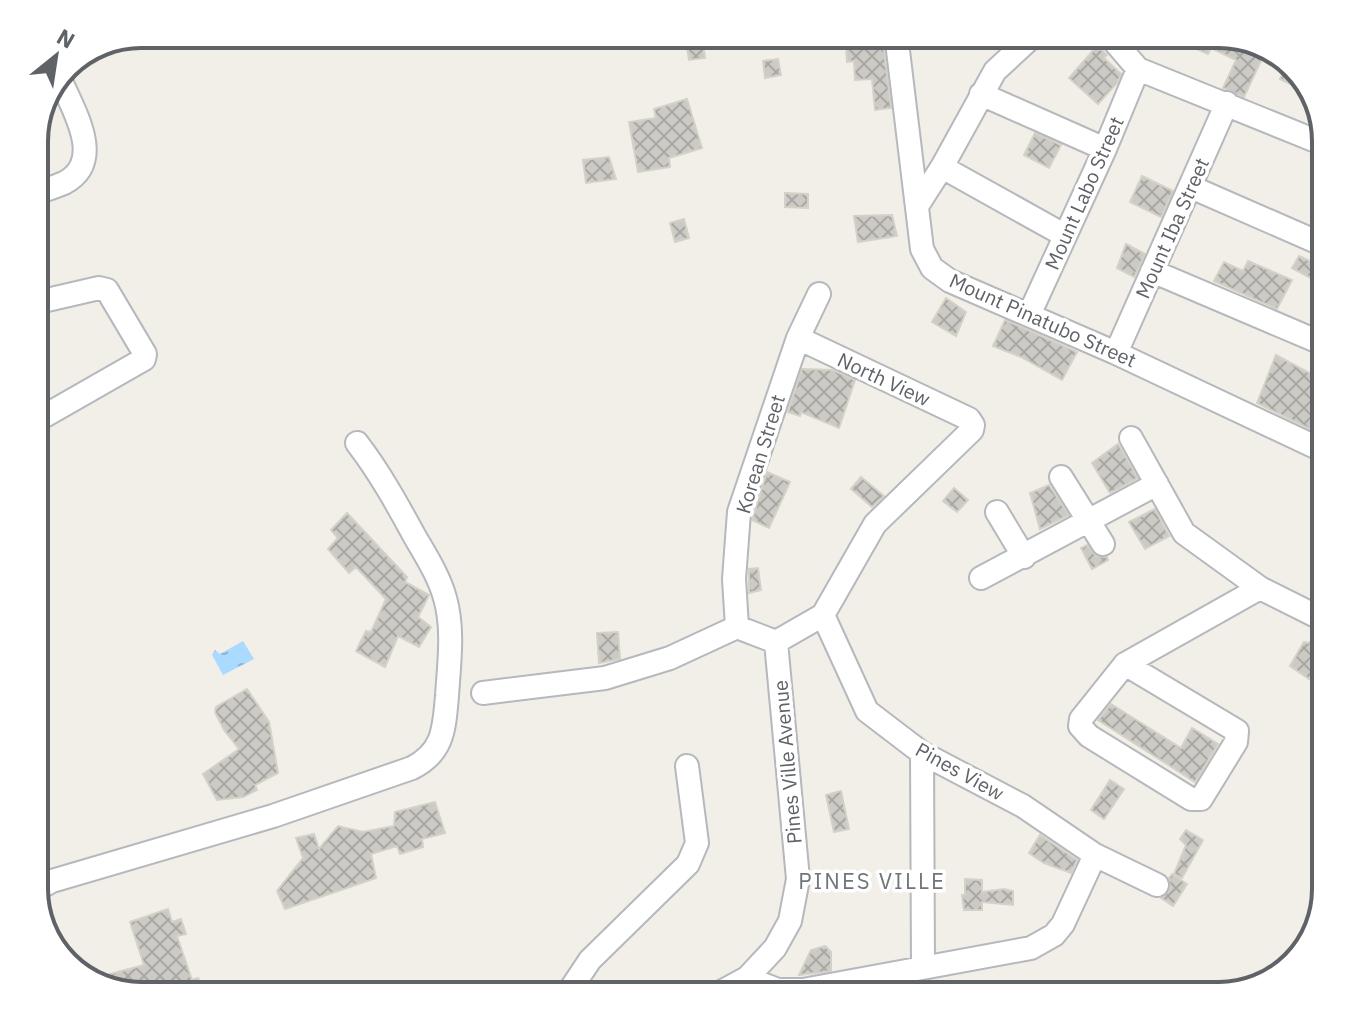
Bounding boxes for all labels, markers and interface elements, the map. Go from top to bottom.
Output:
north arrow [16,16,96,96]
text: N [52,22,80,55]
street label: Mount Labo Street [1038,112,1130,274]
street label: Mount Iba Street [1129,153,1215,303]
street label: Mount Pinatubo Street [945,267,1141,373]
street label: North View [833,346,935,412]
street label: Korean Street [729,391,791,517]
street label: Pines Ville Avenue [766,679,808,845]
street label: Pines View [911,736,1009,806]
district label: PINES VILLE [798,866,946,895]

